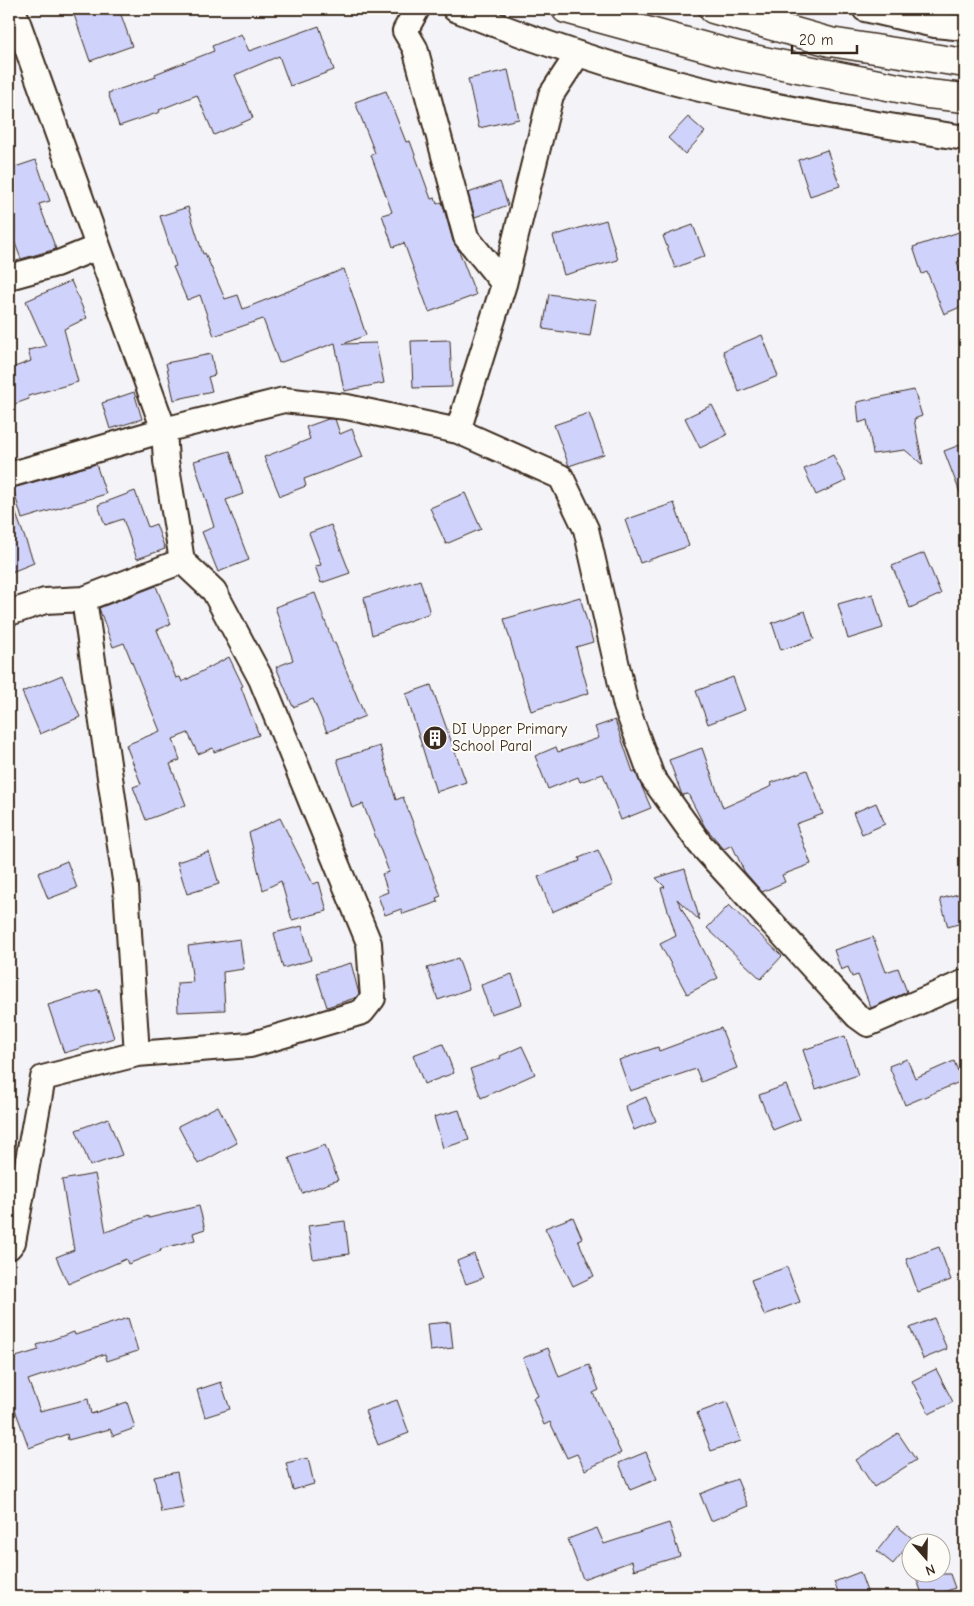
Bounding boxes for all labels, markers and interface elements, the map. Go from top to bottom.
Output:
scale bar [792,22,856,54]
text: 20 m [799,31,833,49]
place label: DI Upper Primary School Paral [452,720,568,755]
building icon: DI Upper Primary School Paral [422,725,448,751]
north arrow [902,1534,952,1584]
text: N [923,1560,937,1579]

